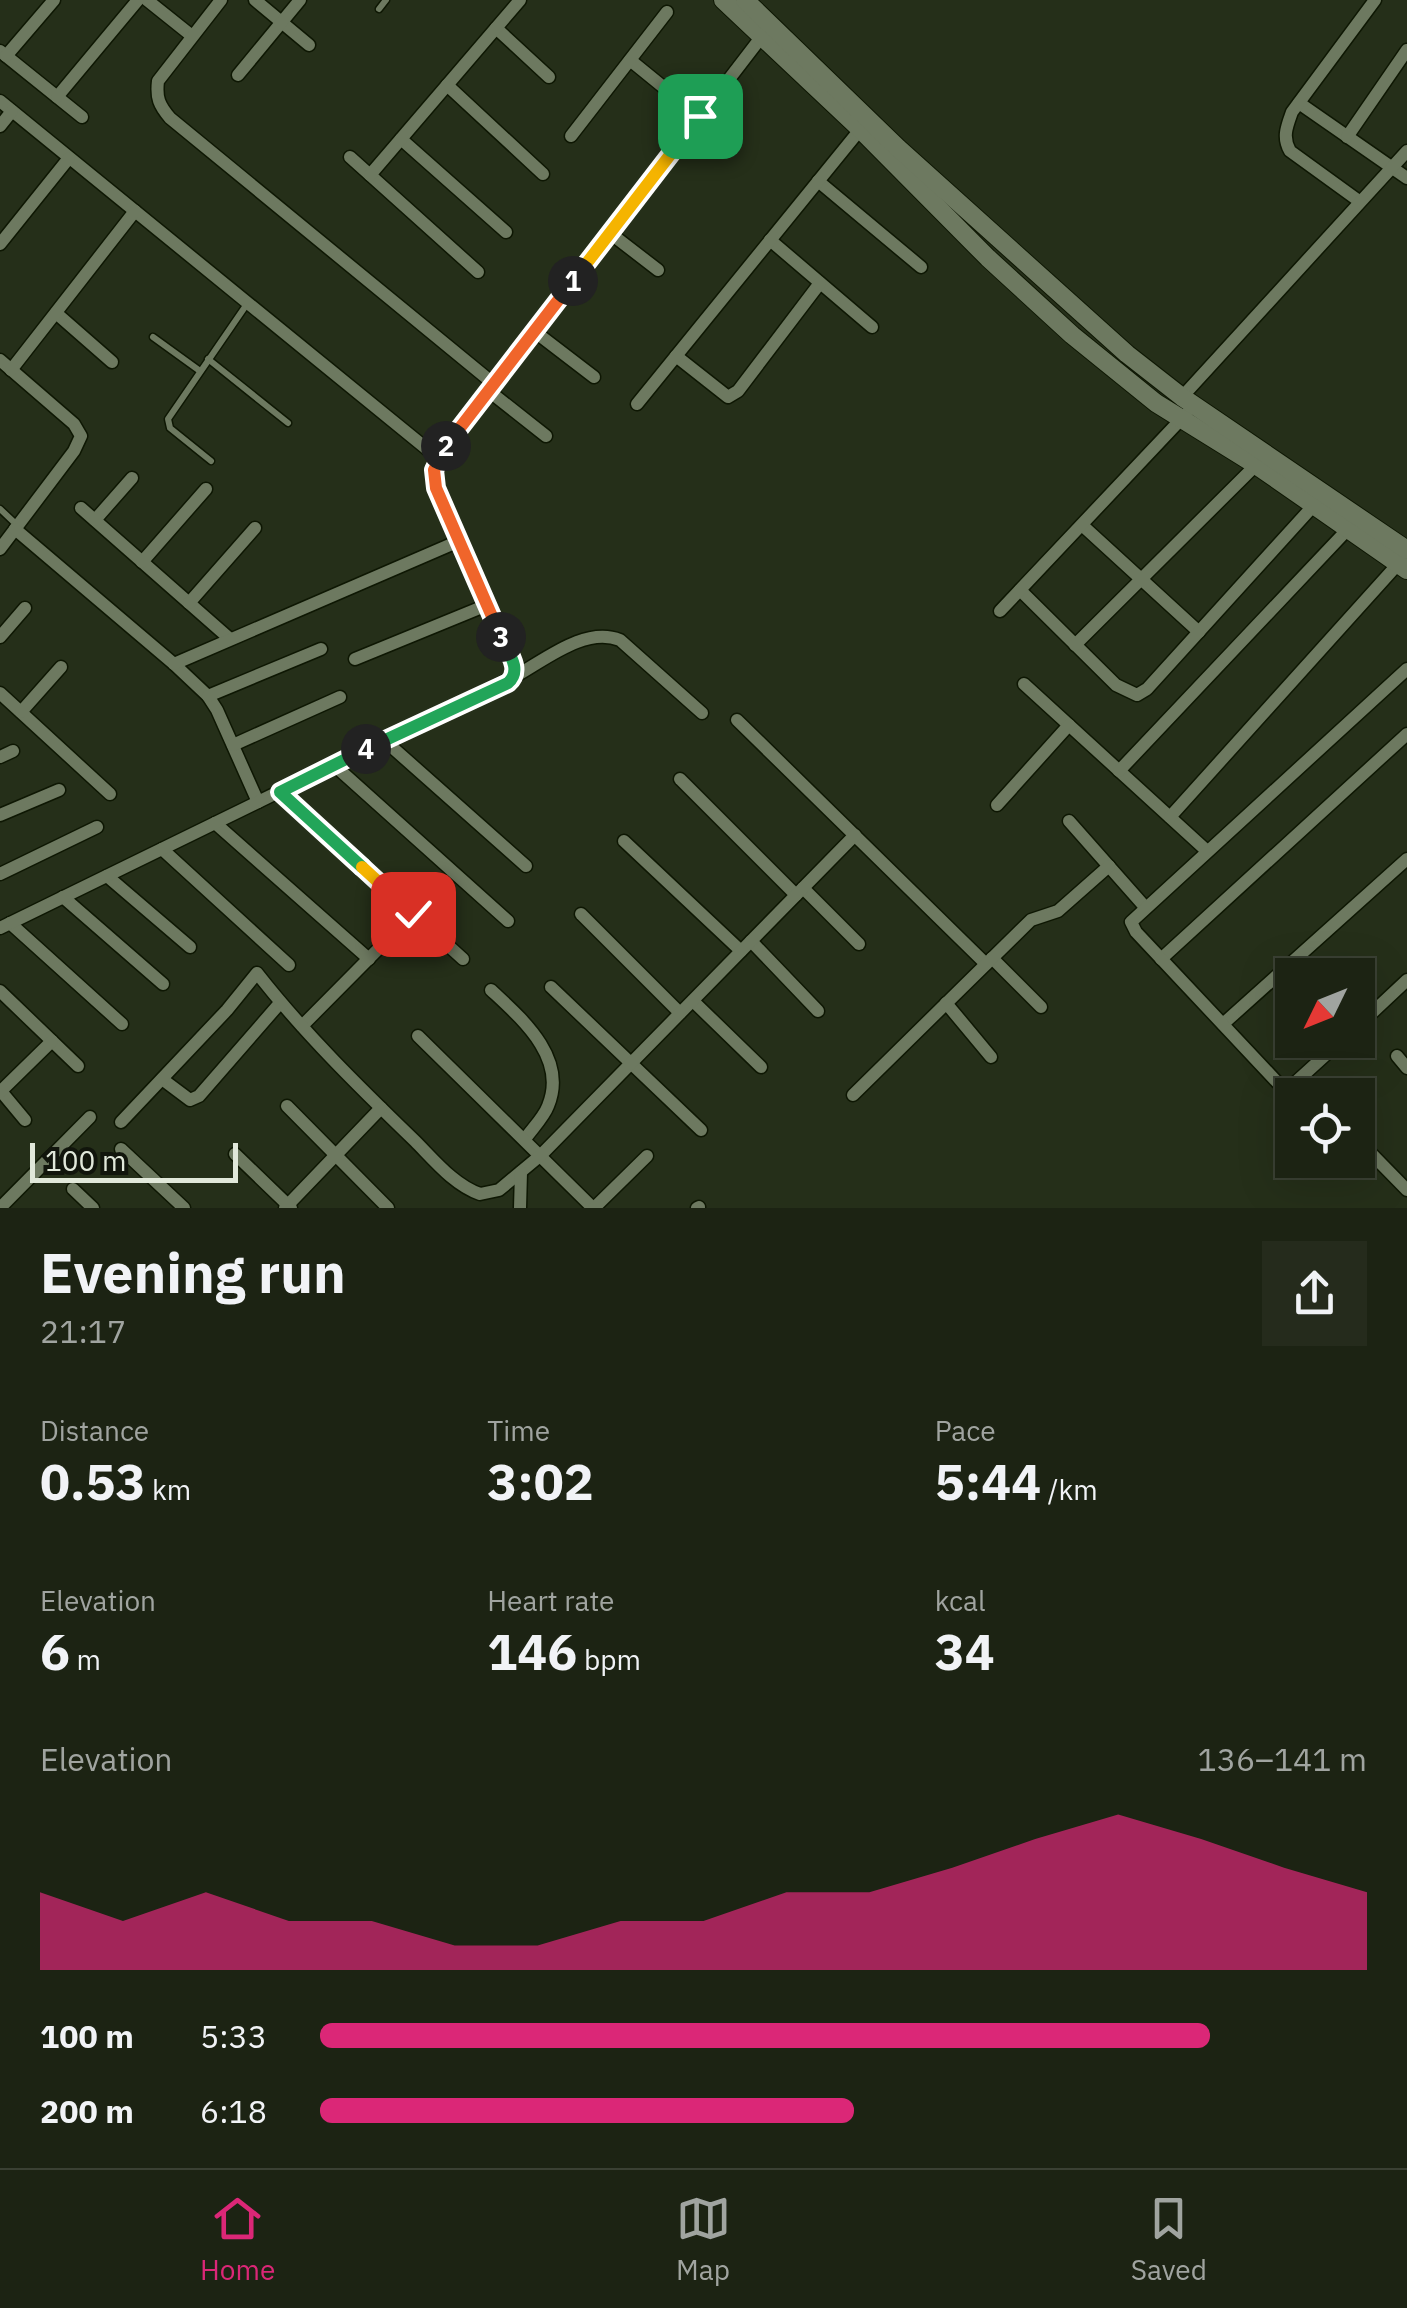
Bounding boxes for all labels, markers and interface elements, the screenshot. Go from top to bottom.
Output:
pin [658,74,743,159]
icon: arrive [673,89,728,144]
pin: 1 [548,256,598,306]
text: 1 [565,262,581,299]
pin: 2 [421,421,471,471]
text: 2 [438,427,454,464]
pin: 3 [476,612,526,662]
text: 3 [493,618,509,655]
pin: 4 [341,724,391,774]
text: 4 [358,730,374,767]
pin [371,872,456,957]
icon: check [386,887,441,942]
north arrow [1275,958,1375,1058]
map controls [1275,958,1375,1178]
button: locate [1275,1078,1375,1178]
scale bar [30,1138,238,1182]
text: 100 m [45,1142,126,1179]
text: Evening run [40,1237,346,1308]
button: share [1262,1241,1367,1346]
text: 21:17 [40,1310,126,1352]
text: Distance [40,1412,149,1449]
text: Time [487,1412,550,1449]
text: Pace [935,1412,996,1449]
text: 0.53 [40,1449,146,1514]
text: 3:02 [487,1449,594,1514]
text: 5:44 [935,1449,1041,1514]
text: km [146,1471,191,1508]
text: /km [1041,1471,1098,1508]
text: Elevation [40,1582,156,1619]
text: Heart rate [487,1582,614,1619]
text: kcal [935,1582,986,1619]
text: 6 [40,1619,70,1684]
text: 146 [487,1619,577,1684]
text: 34 [935,1619,995,1684]
text: m [70,1641,101,1678]
text: bpm [577,1641,641,1678]
text: Elevation [40,1738,173,1780]
text: 136–141 m [1197,1738,1367,1780]
text: 100 m [40,2015,134,2057]
text: 5:33 [200,2015,267,2057]
text: 200 m [40,2090,134,2132]
text: 6:18 [200,2090,267,2132]
tab: Home [200,2191,275,2288]
tab: Map [676,2191,731,2288]
tab: Saved [1131,2191,1207,2288]

